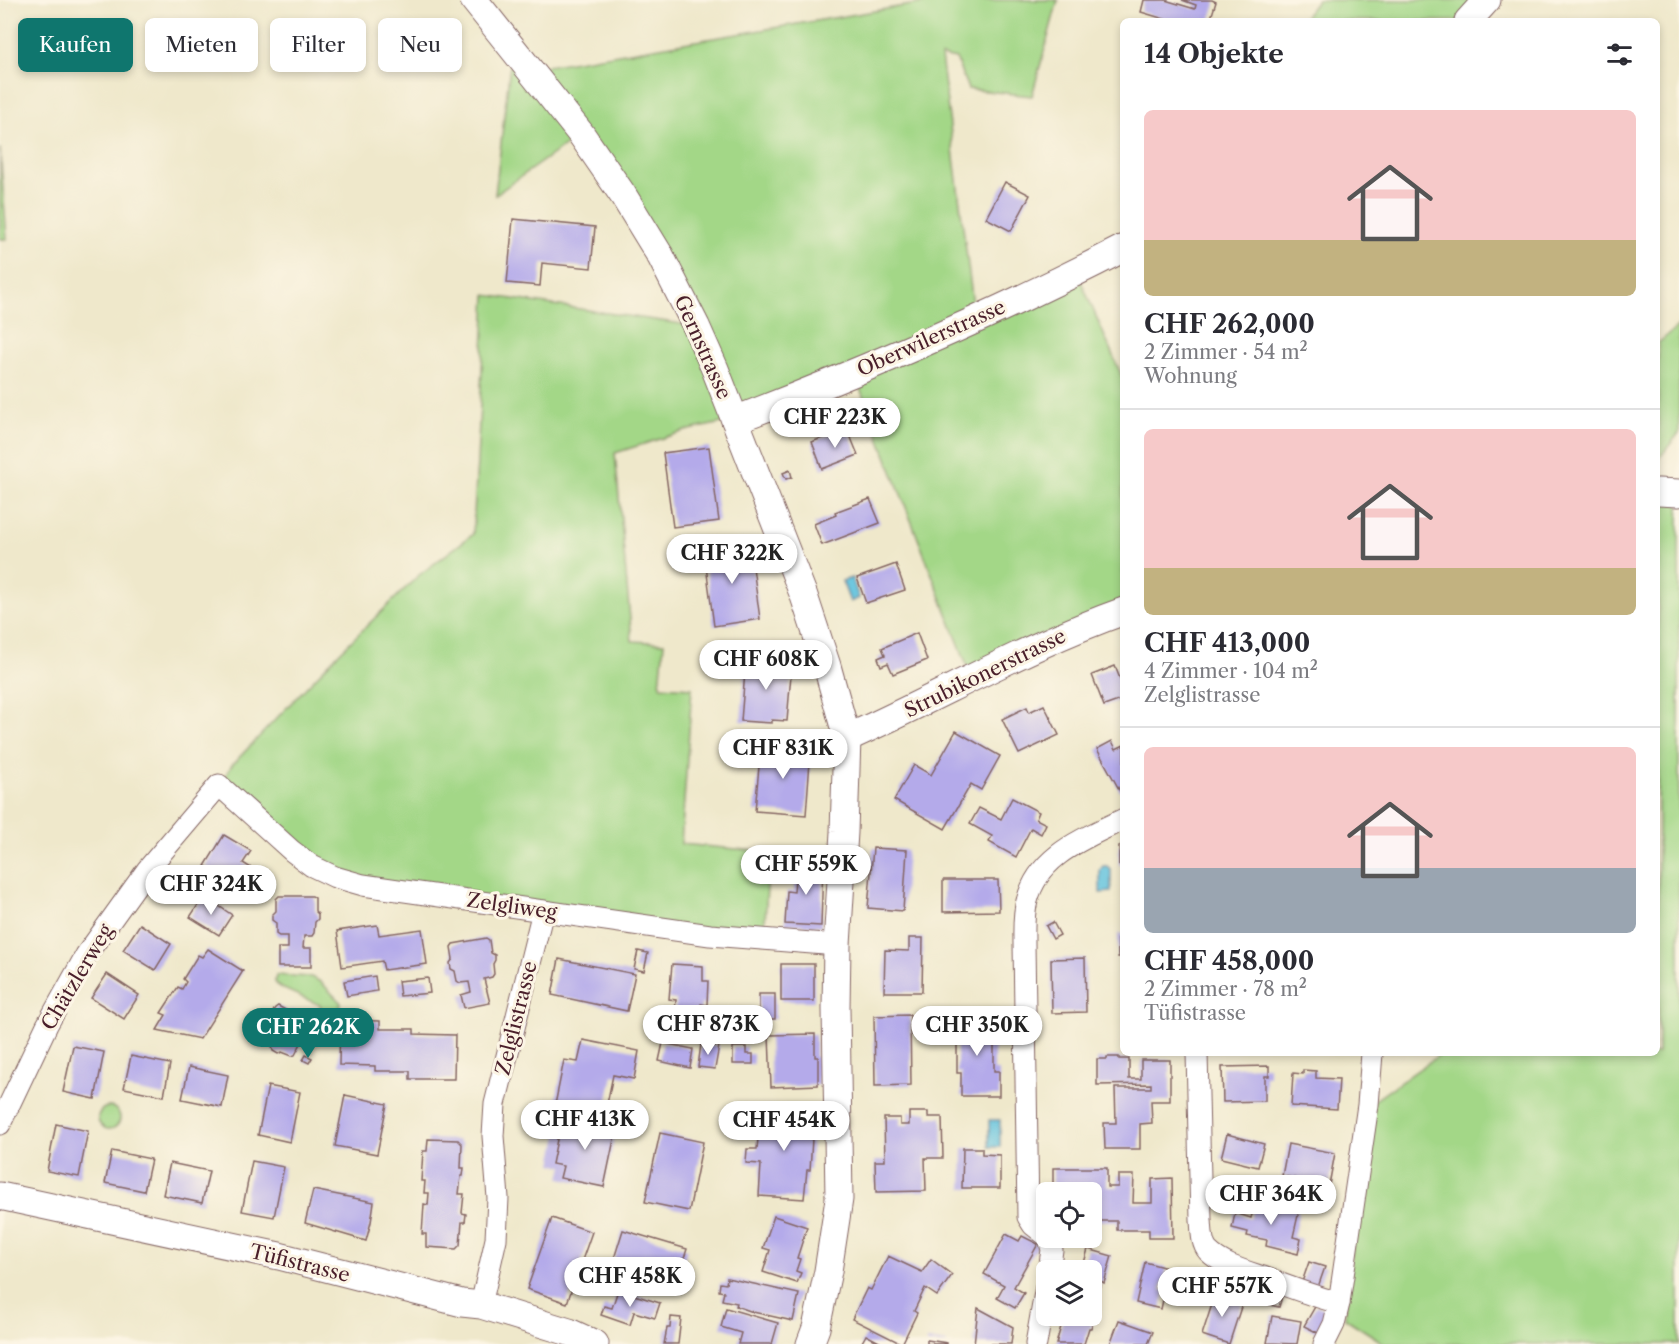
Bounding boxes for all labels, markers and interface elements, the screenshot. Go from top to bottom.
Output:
chip: Kaufen [18,18,133,72]
chip: Mieten [145,18,258,72]
chip: Filter [270,18,366,72]
chip: Neu [378,18,462,72]
text: 14 Objekte [1144,38,1284,70]
icon: filters [1603,38,1636,71]
icon: home [1336,149,1444,257]
street label: Gernstrasse [669,291,737,403]
street label: Oberwilerstrasse [853,295,1009,381]
text: CHF 262,000 [1144,308,1315,340]
text: 2 Zimmer · 54 m² [1144,340,1308,364]
text: Wohnung [1144,364,1237,388]
pin: CHF 223K [773,398,897,449]
text: CHF 223K [783,405,887,429]
icon: home [1336,468,1444,576]
pin: CHF 322K [670,534,794,585]
text: CHF 322K [680,541,784,565]
street label: Strubikonerstrasse [901,624,1069,722]
text: CHF 413,000 [1144,627,1310,659]
pin: CHF 608K [704,640,828,691]
text: CHF 608K [713,647,819,671]
text: 4 Zimmer · 104 m² [1144,659,1318,683]
text: Zelglistrasse [1144,683,1260,707]
pin: CHF 831K [721,729,845,780]
text: CHF 831K [733,736,833,760]
icon: home [1336,786,1444,894]
pin: CHF 559K [744,845,868,896]
text: CHF 559K [755,852,857,876]
pin: CHF 324K [149,865,273,916]
text: CHF 324K [159,872,263,896]
street label: Zelgliweg [465,888,559,924]
street label: Chätzlerweg [36,919,118,1034]
text: CHF 458,000 [1144,945,1314,977]
street label: Zelglistrasse [490,959,542,1077]
text: 2 Zimmer · 78 m² [1144,977,1307,1001]
text: Tüfistrasse [1144,1001,1246,1025]
pin: CHF 873K [646,1005,770,1056]
pin: CHF 350K [915,1006,1039,1057]
pin: CHF 262K [246,1008,370,1059]
text: CHF 873K [657,1012,759,1036]
text: CHF 350K [925,1013,1029,1037]
text: CHF 262K [256,1015,360,1039]
pin: CHF 413K [523,1100,647,1151]
pin: CHF 454K [722,1101,846,1152]
text: CHF 413K [535,1107,635,1131]
text: CHF 454K [732,1108,836,1132]
pin: CHF 364K [1209,1175,1333,1226]
map controls [1036,1182,1102,1326]
button: locate [1036,1182,1102,1248]
text: CHF 364K [1219,1182,1323,1206]
street label: Tüfistrasse [248,1239,352,1287]
pin: CHF 458K [568,1257,692,1308]
button: layers [1036,1260,1102,1326]
text: CHF 458K [578,1264,682,1288]
pin: CHF 557K [1160,1267,1284,1318]
text: CHF 557K [1172,1274,1272,1298]

